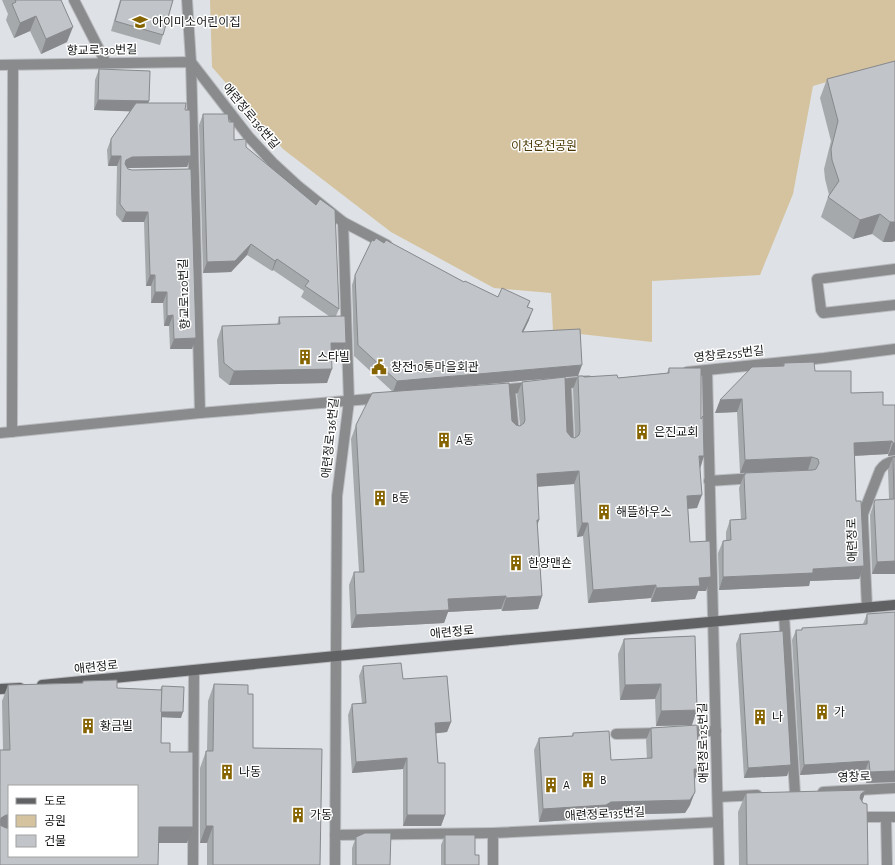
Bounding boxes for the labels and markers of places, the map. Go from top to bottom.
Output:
school or university icon: 아이미소어린이집 [131,13,149,31]
place label: 아이미소어린이집 [152,16,240,28]
building icon: 스타빌 [296,348,314,366]
place label: 스타빌 [317,351,350,363]
public building icon: 창전10통마을회관 [370,358,388,376]
place label: 창전10통마을회관 [391,361,479,373]
building icon: 은진교회 [633,423,651,441]
place label: 은진교회 [654,426,698,438]
building icon: A동 [435,431,453,449]
place label: A동 [456,434,474,446]
building icon: B동 [371,489,389,507]
place label: B동 [392,492,409,504]
building icon: 해뜰하우스 [595,503,613,521]
place label: 해뜰하우스 [616,506,671,518]
building icon: 한양맨숀 [507,554,525,572]
place label: 한양맨숀 [528,557,572,569]
building icon: 가 [813,703,831,721]
place label: 가 [834,706,845,718]
building icon: 나 [751,708,769,726]
place label: 나 [772,711,783,723]
building icon: 황금빌 [79,717,97,735]
place label: 황금빌 [100,720,133,732]
building icon: 나동 [218,763,236,781]
place label: 나동 [239,766,261,778]
building icon: B [579,771,597,789]
place label: B [600,774,606,786]
building icon: A [542,776,560,794]
place label: A [563,779,570,791]
building icon: 가동 [289,806,307,824]
place label: 가동 [310,809,332,821]

